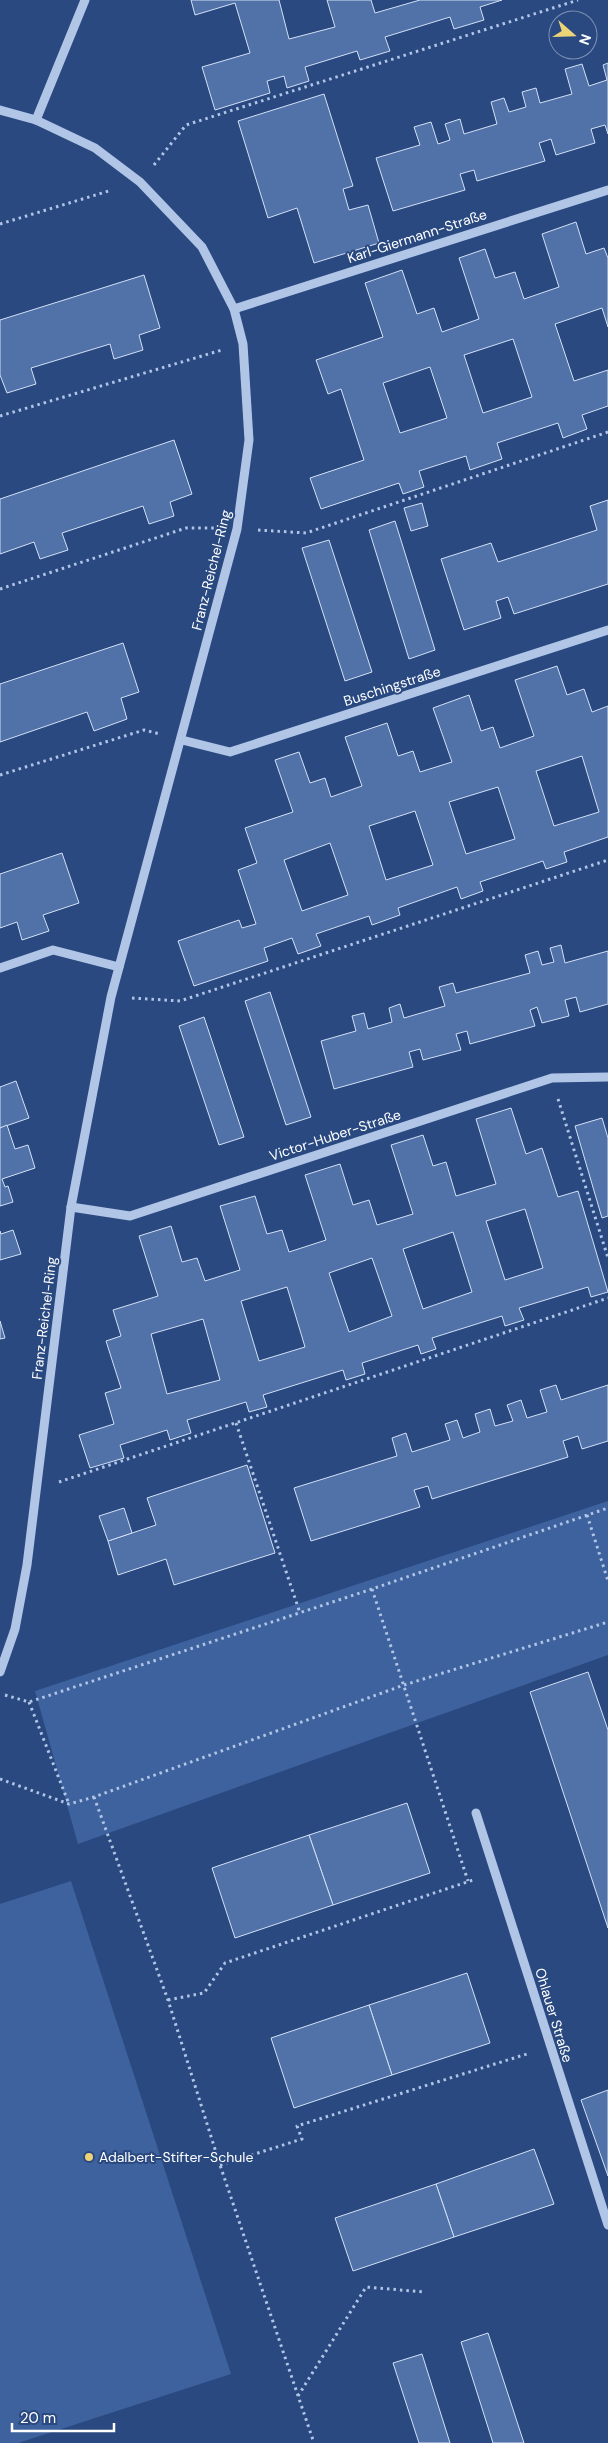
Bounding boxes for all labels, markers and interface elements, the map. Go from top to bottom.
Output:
north arrow [548,10,598,60]
text: N [575,32,595,47]
street label: Karl-Giermann-Straße [345,205,489,267]
street label: Franz-Reichel-Ring [187,508,235,632]
street label: Buschingstraße [341,662,443,710]
street label: Victor-Huber-Straße [267,1105,403,1165]
street label: Franz-Reichel-Ring [28,1255,60,1381]
street label: Ohlauer Straße [531,1966,577,2064]
place label: Adalbert-Stifter-Schule [99,2148,253,2166]
marker: Adalbert-Stifter-Schule [83,2151,95,2163]
scale bar [12,2400,115,2432]
text: 20 m [20,2408,56,2428]

